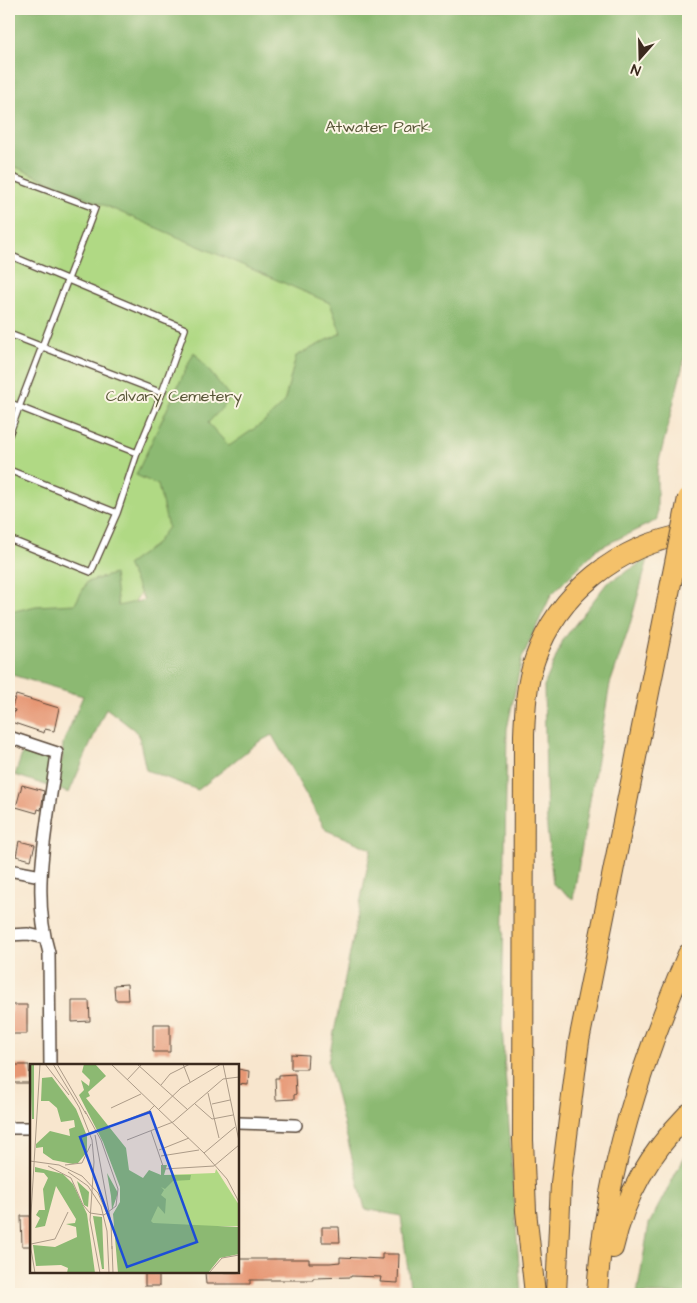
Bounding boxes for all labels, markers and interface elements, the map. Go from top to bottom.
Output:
north arrow [614,32,664,82]
text: N [628,58,643,80]
park label: Atwater Park [325,116,431,138]
park label: Calvary Cemetery [106,385,242,408]
inset map [30,1064,239,1273]

